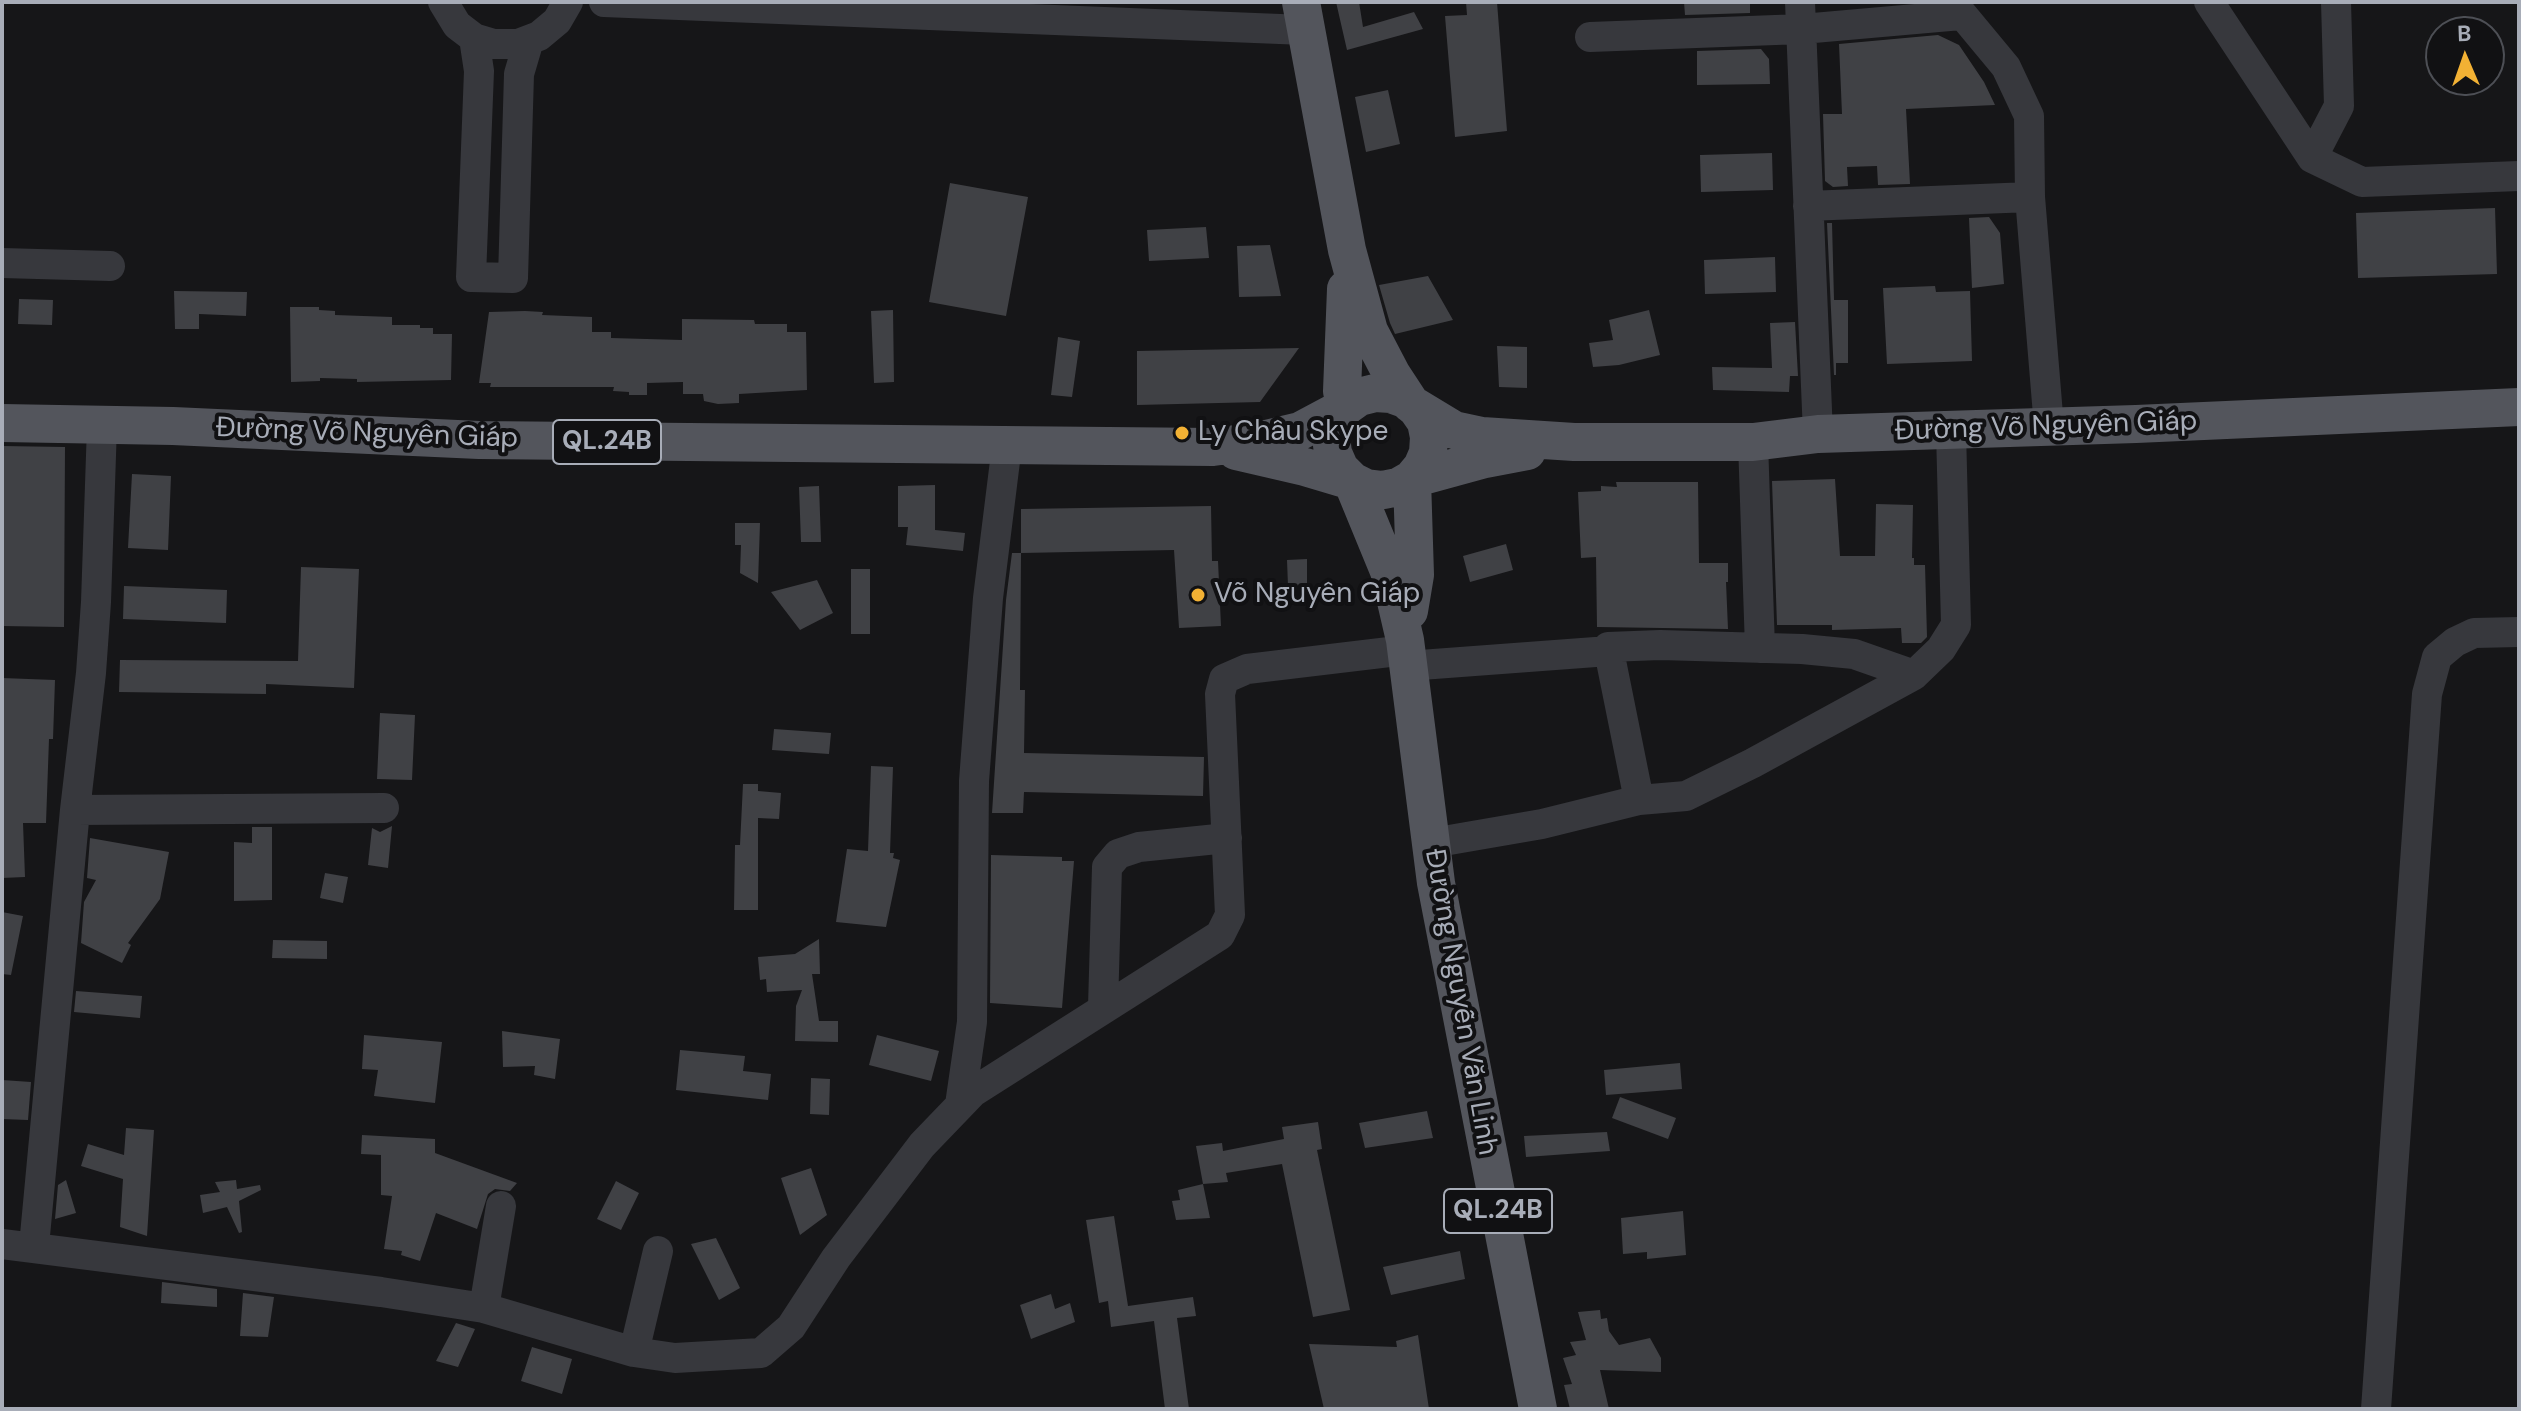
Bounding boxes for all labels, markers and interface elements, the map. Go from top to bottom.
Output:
north arrow [2425,16,2505,96]
text: B [2457,19,2472,48]
street label: Đường Võ Nguyên Giáp [1894,405,2198,449]
street label: Đường Võ Nguyên Giáp [215,412,519,456]
place label: Ly Châu Skype [1198,416,1388,450]
road number: QL.24B [553,420,661,464]
marker: Ly Châu Skype [1173,424,1191,442]
place label: Võ Nguyên Giáp [1214,578,1420,612]
marker: Võ Nguyên Giáp [1189,586,1207,604]
street label: Đường Nguyễn Văn Linh [1417,846,1503,1158]
road number: QL.24B [1444,1189,1552,1233]

